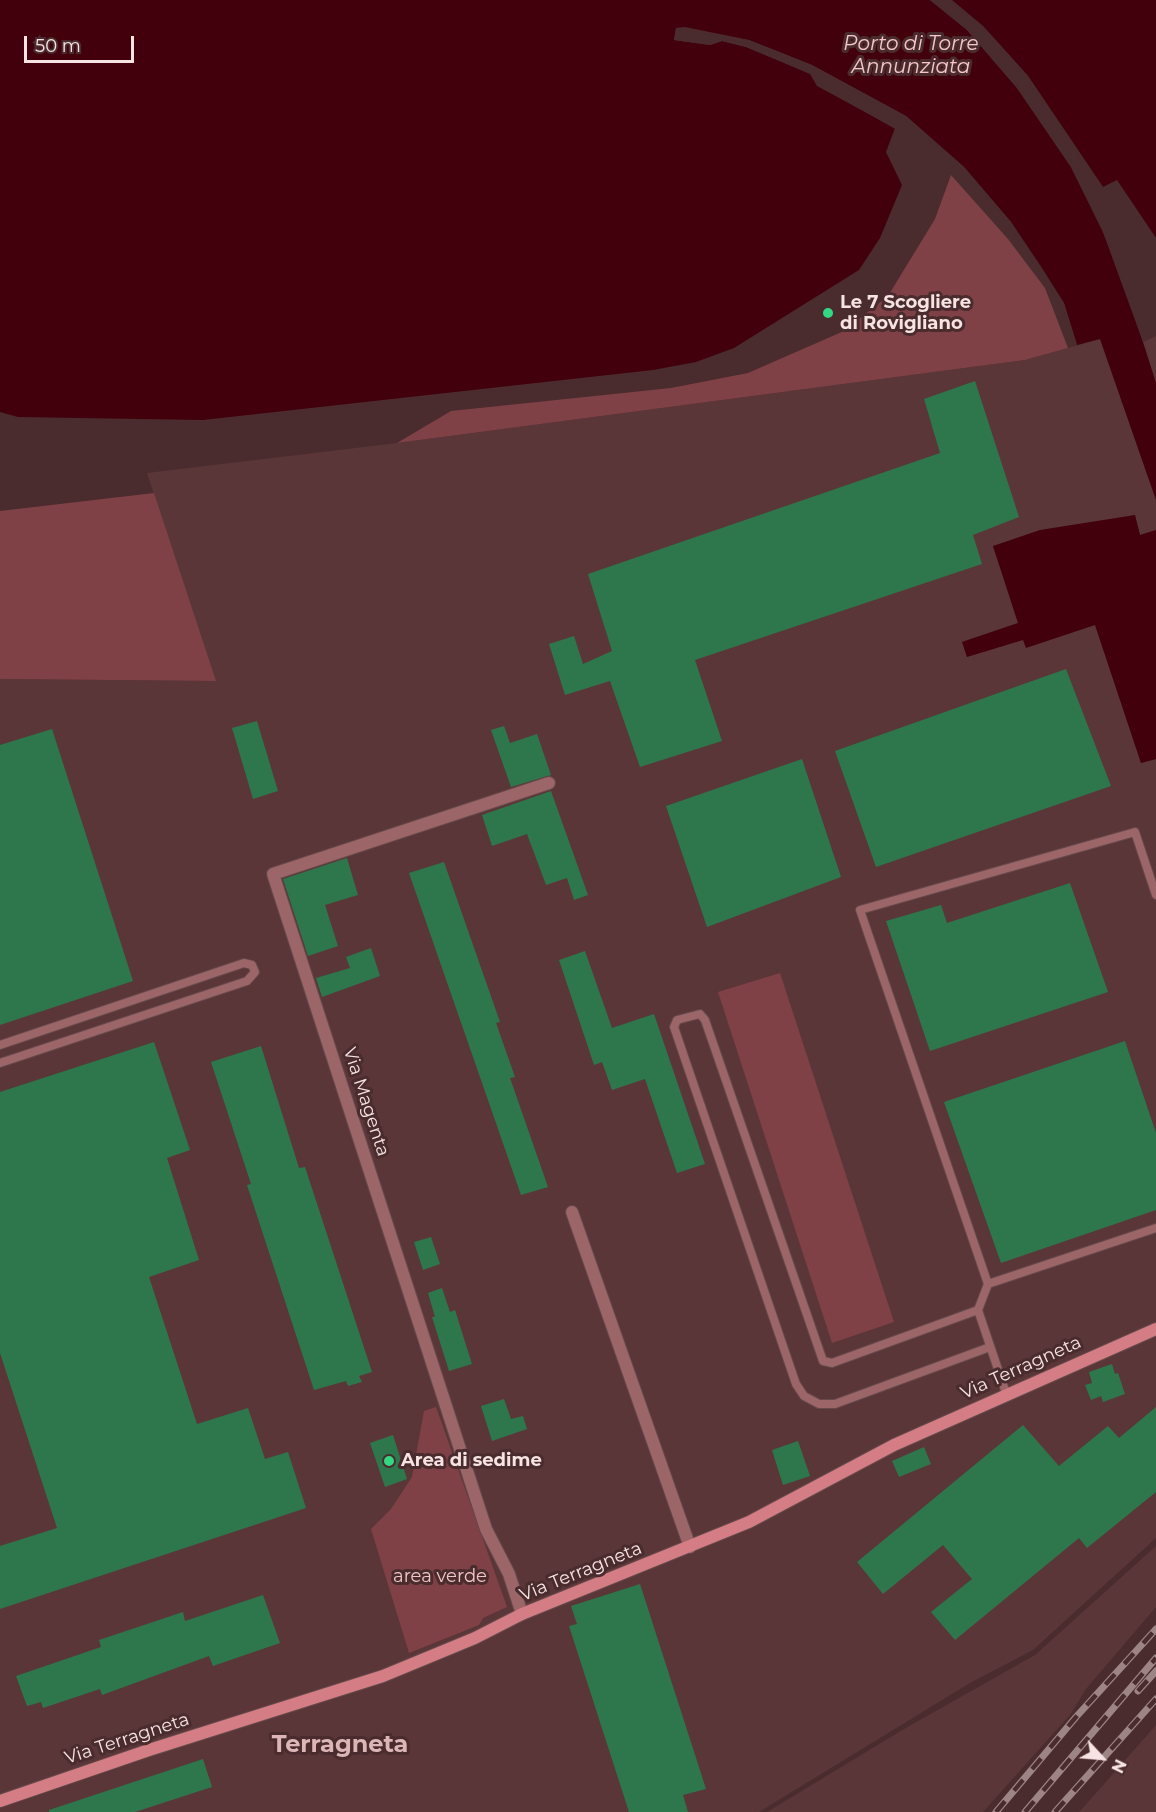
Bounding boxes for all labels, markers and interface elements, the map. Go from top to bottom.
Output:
scale bar [27,24,136,62]
water label: Porto di Torre Annunziata [843,32,979,79]
text: 50 m [35,35,81,57]
place label: Le 7 Scogliere di Rovigliano [840,292,971,334]
marker: Le 7 Scogliere di Rovigliano [821,306,835,320]
street label: Via Magenta [338,1045,394,1159]
street label: Via Terragneta [957,1332,1085,1404]
place label: Area di sedime [401,1450,542,1472]
marker: Area di sedime [382,1454,396,1468]
street label: Via Terragneta [517,1538,645,1606]
park label: area verde [393,1566,487,1588]
street label: Via Terragneta [62,1709,192,1769]
north arrow [1072,1728,1132,1788]
district label: Terragneta [272,1731,408,1759]
text: N [1107,1756,1130,1776]

